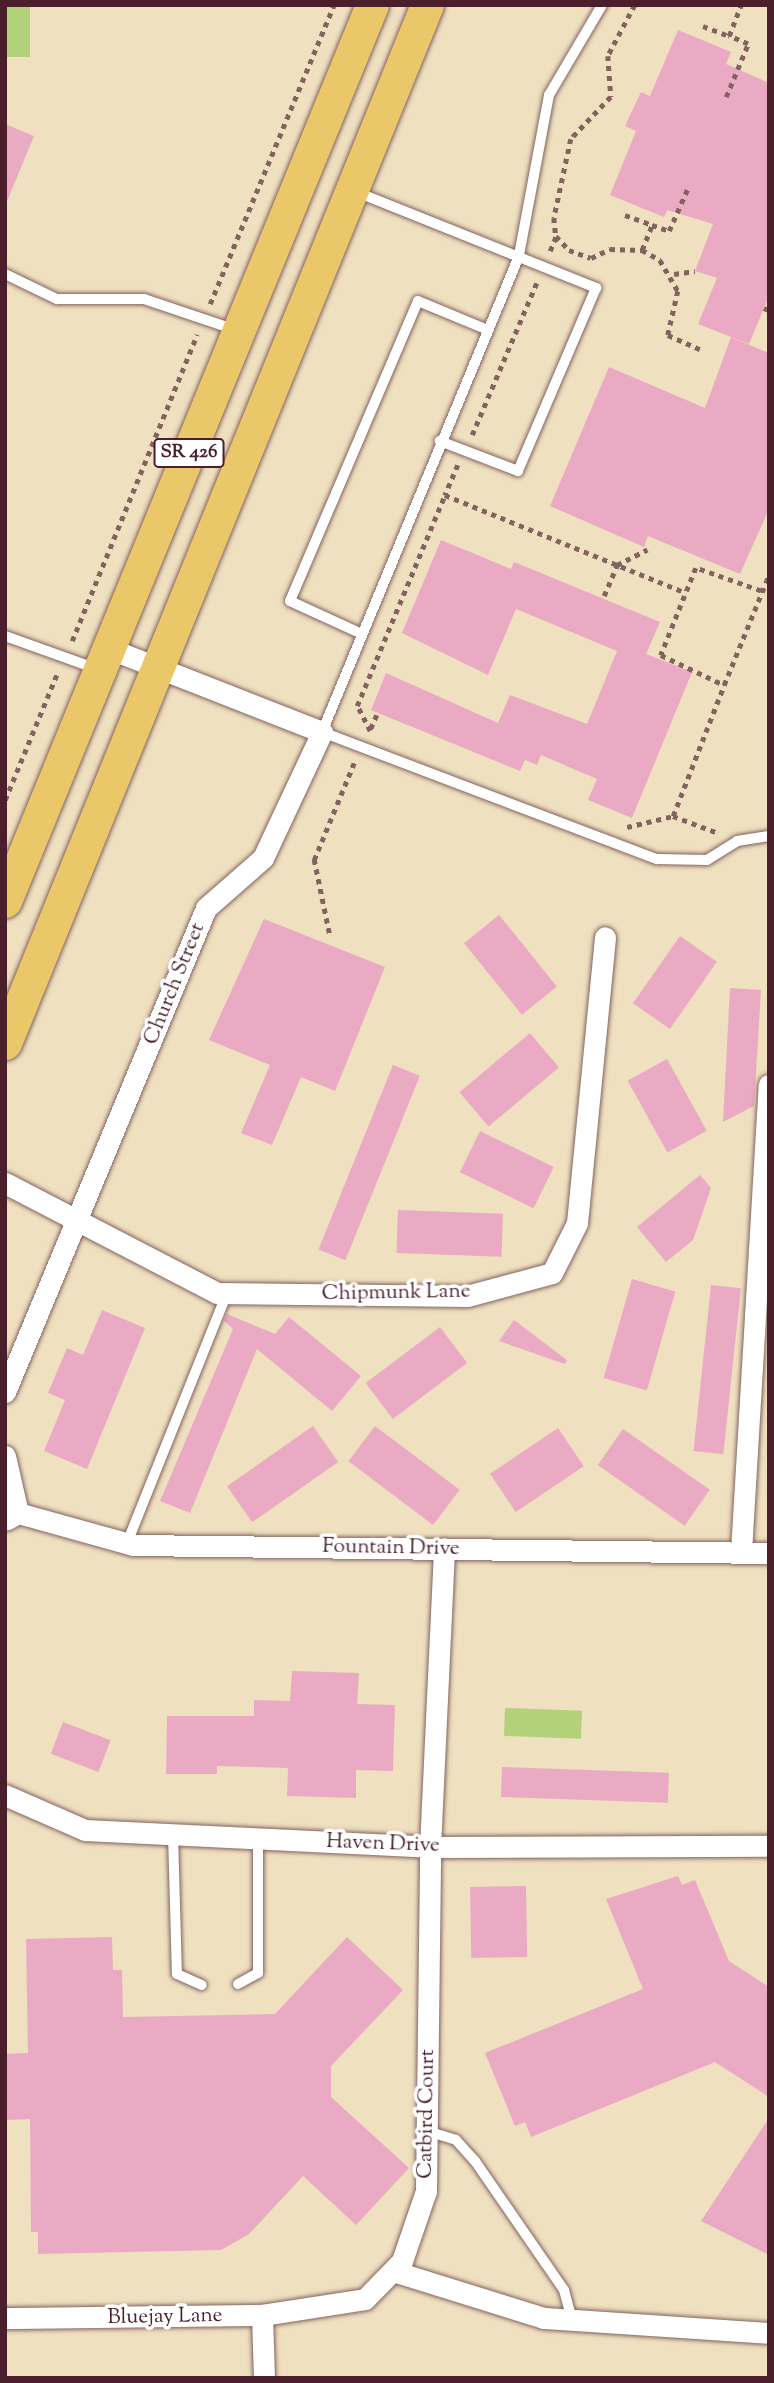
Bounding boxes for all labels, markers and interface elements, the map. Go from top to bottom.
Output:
road number: SR 426 [152,437,226,468]
street label: Church Street [139,919,211,1049]
street label: Chipmunk Lane [321,1279,471,1307]
street label: Fountain Drive [322,1534,460,1562]
street label: Haven Drive [326,1829,440,1859]
street label: Catbird Court [413,2049,441,2179]
street label: Bluejay Lane [107,2303,223,2331]

